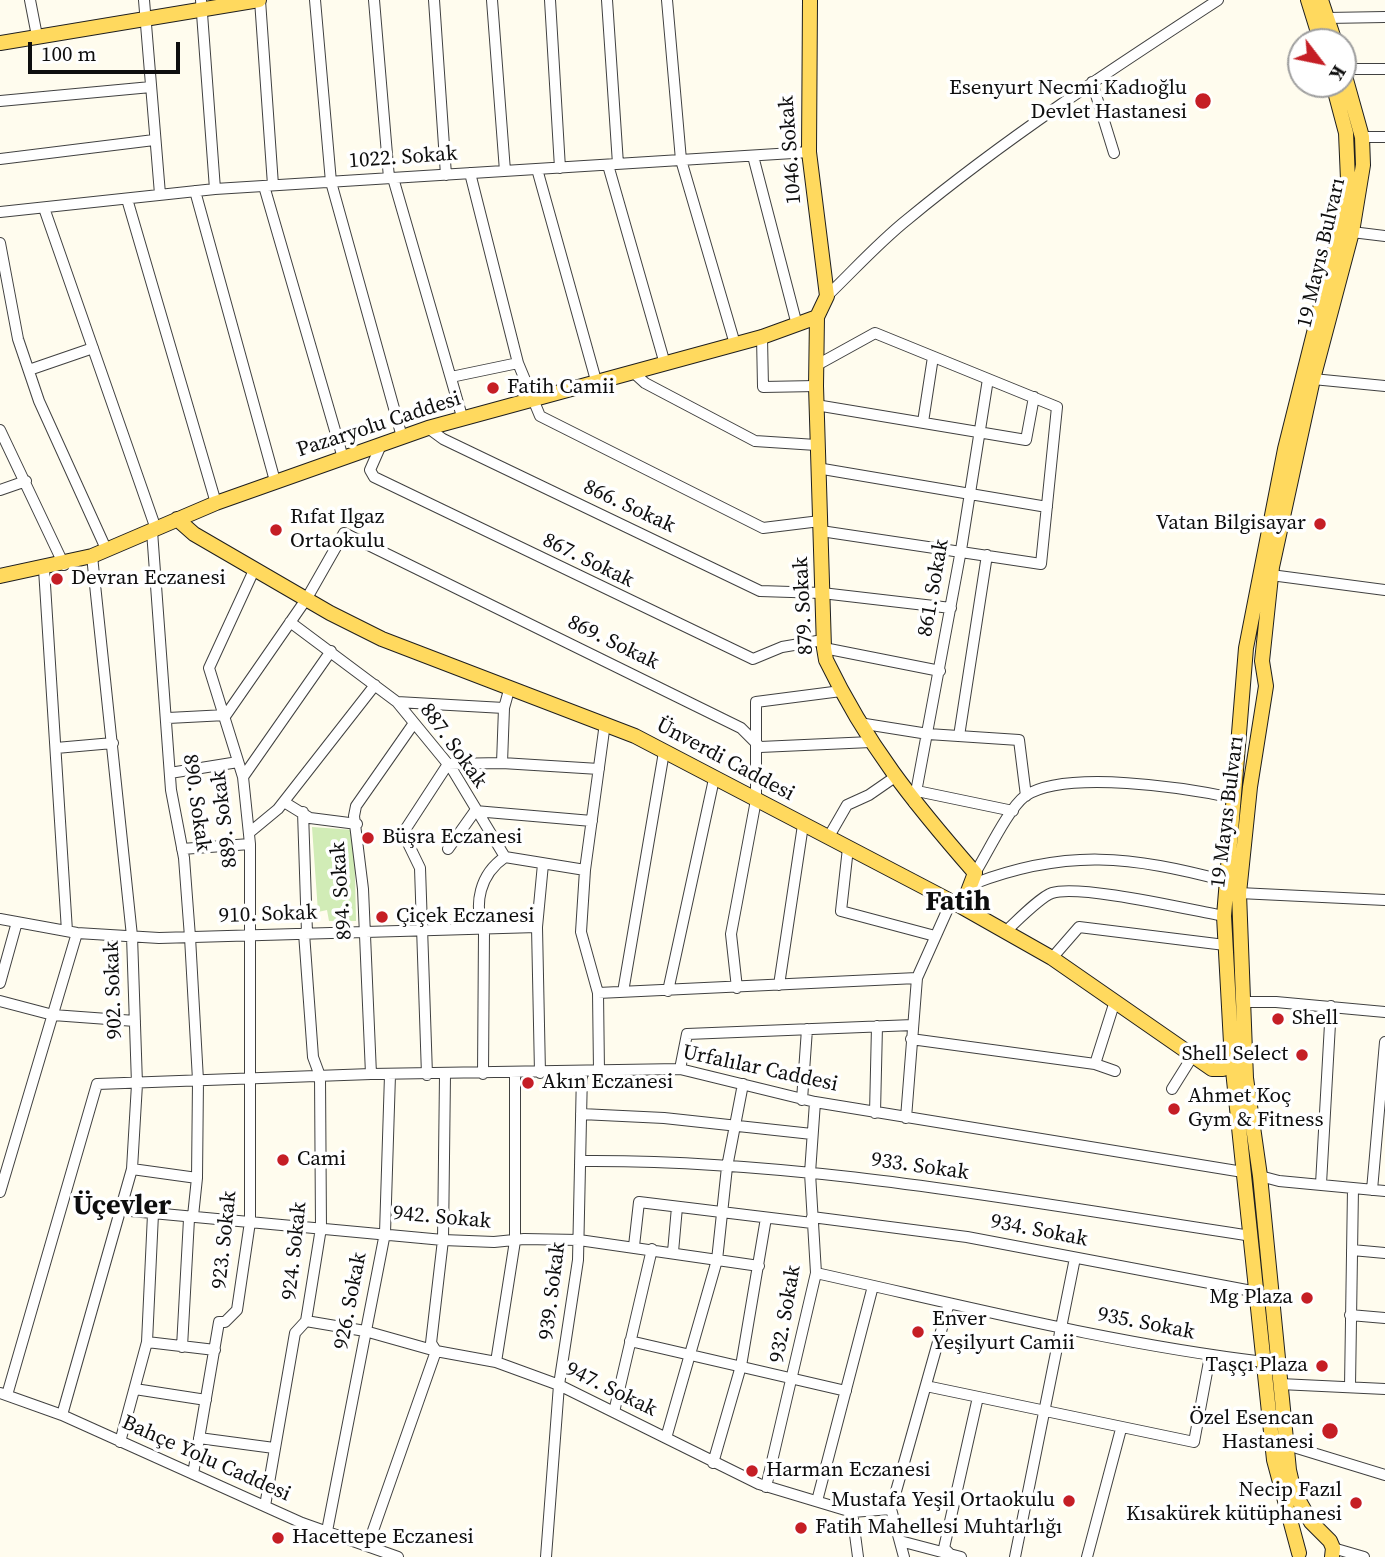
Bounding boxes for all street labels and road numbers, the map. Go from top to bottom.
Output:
street label: 1046. Sokak [775,95,807,205]
street label: 1022. Sokak [348,142,458,174]
street label: 19 Mayıs Bulvarı [1293,176,1351,330]
street label: Pazaryolu Caddesi [294,387,464,463]
street label: 866. Sokak [579,475,679,539]
street label: 867. Sokak [538,528,638,594]
street label: 861. Sokak [913,537,955,639]
street label: 879. Sokak [789,556,819,656]
street label: 869. Sokak [563,610,663,676]
street label: 887. Sokak [414,699,492,793]
street label: Ünverdi Caddesi [651,713,799,807]
street label: 19 Mayıs Bulvarı [1206,735,1250,889]
street label: 890. Sokak [177,753,215,853]
street label: 889. Sokak [206,769,244,869]
street label: 894. Sokak [326,841,358,941]
street label: 910. Sokak [218,901,318,929]
street label: 902. Sokak [100,940,128,1040]
street label: Urfalılar Caddesi [680,1040,840,1098]
street label: 933. Sokak [870,1148,970,1186]
street label: 923. Sokak [207,1190,243,1290]
street label: 924. Sokak [277,1201,313,1301]
street label: 942. Sokak [392,1201,492,1235]
street label: 934. Sokak [988,1209,1090,1253]
street label: 939. Sokak [534,1241,572,1341]
street label: 926. Sokak [329,1250,373,1352]
street label: 932. Sokak [765,1263,807,1365]
street label: 935. Sokak [1095,1302,1197,1346]
street label: 947. Sokak [561,1357,661,1423]
street label: Bahçe Yolu Caddesi [118,1410,294,1508]

